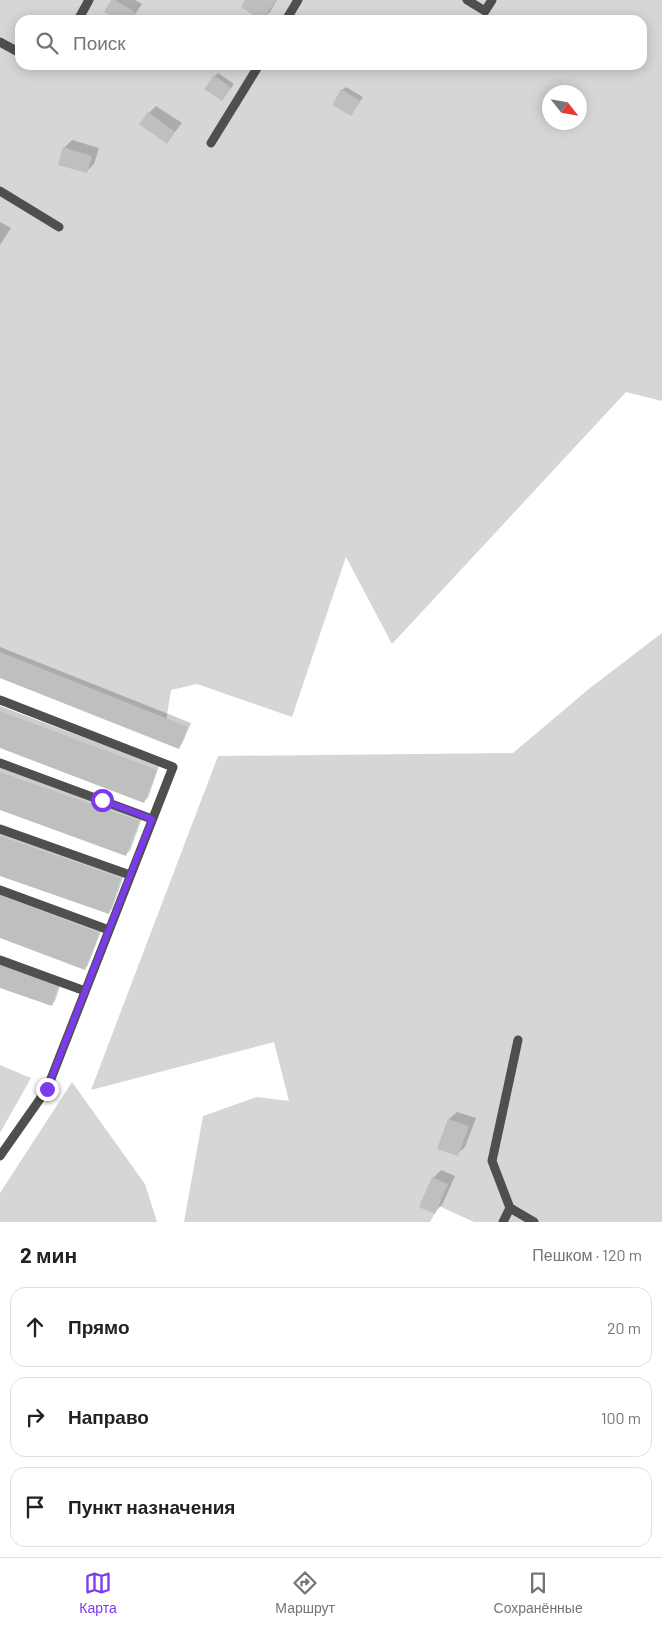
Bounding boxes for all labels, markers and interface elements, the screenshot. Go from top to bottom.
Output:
search box [15,15,647,70]
icon: search [33,29,61,57]
text: Поиск [73,31,126,54]
north arrow [542,85,587,130]
route start [91,789,114,812]
route end [36,1078,59,1101]
text: 2 мин [20,1242,77,1267]
text: Пешком · 120 m [532,1245,642,1264]
icon: ahead [21,1313,49,1341]
text: Прямо [68,1315,130,1338]
text: 20 m [607,1318,641,1337]
icon: right [21,1403,49,1431]
text: Направо [68,1405,149,1428]
text: 100 m [601,1408,641,1427]
icon: arrive [21,1493,49,1521]
text: Пункт назначения [68,1495,235,1518]
tab: Карта [79,1569,117,1616]
tab: Маршрут [275,1569,335,1616]
tab: Сохранённые [494,1569,583,1616]

